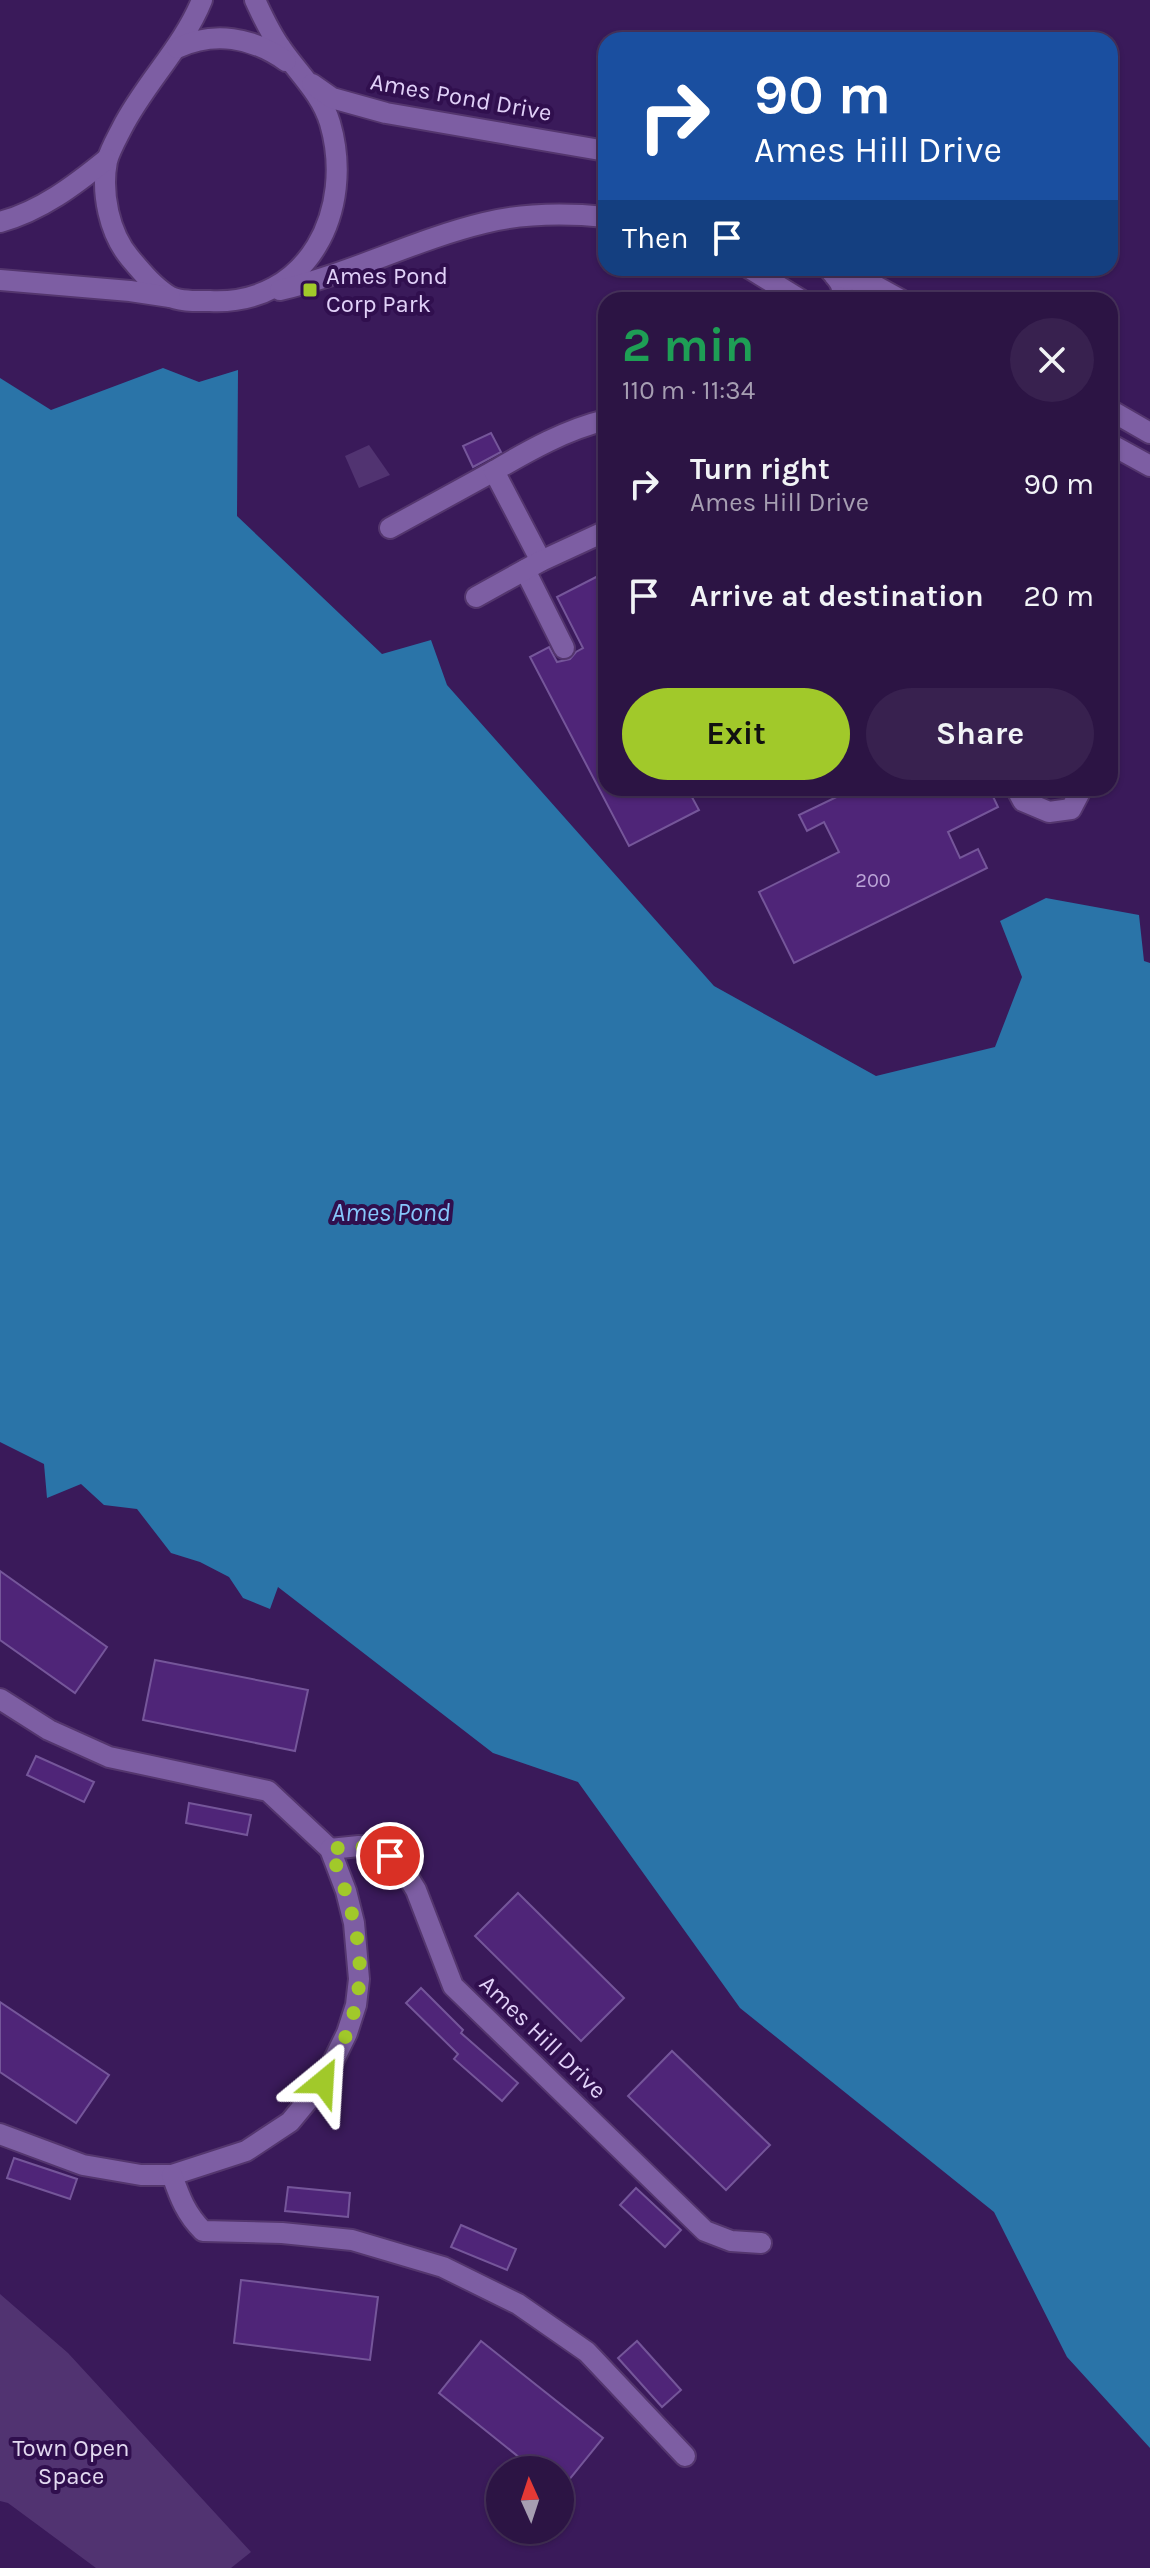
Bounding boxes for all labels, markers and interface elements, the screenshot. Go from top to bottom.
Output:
text: 90 m [754,62,891,127]
icon: right [622,64,726,168]
street label: Ames Pond Drive [368,67,554,127]
text: Ames Hill Drive [754,129,1002,171]
icon: arrive [705,216,749,260]
text: Then [622,220,689,256]
place label: Ames Pond Corp Park [326,262,448,318]
marker: Ames Pond Corp Park [301,281,319,299]
text: 2 min [622,317,754,373]
button: close [1010,318,1094,402]
text: 110 m · 11:34 [622,375,755,406]
text: Turn right [690,451,830,487]
icon: right [622,462,666,506]
text: 90 m [1024,466,1094,502]
text: Ames Hill Drive [690,487,869,518]
icon: arrive [622,574,666,618]
text: Arrive at destination [690,578,984,614]
text: 20 m [1024,578,1094,614]
button: Exit [622,688,850,780]
button: Share [866,688,1094,780]
house number: 200 [855,869,891,892]
water label: Ames Pond [332,1197,451,1228]
pin [356,1822,424,1890]
icon: arrive [368,1834,412,1878]
street label: Ames Hill Drive [474,1970,612,2104]
position arrow [281,2040,365,2124]
park label: Town Open Space [12,2434,130,2490]
north arrow [486,2456,574,2544]
map controls [486,2456,574,2544]

